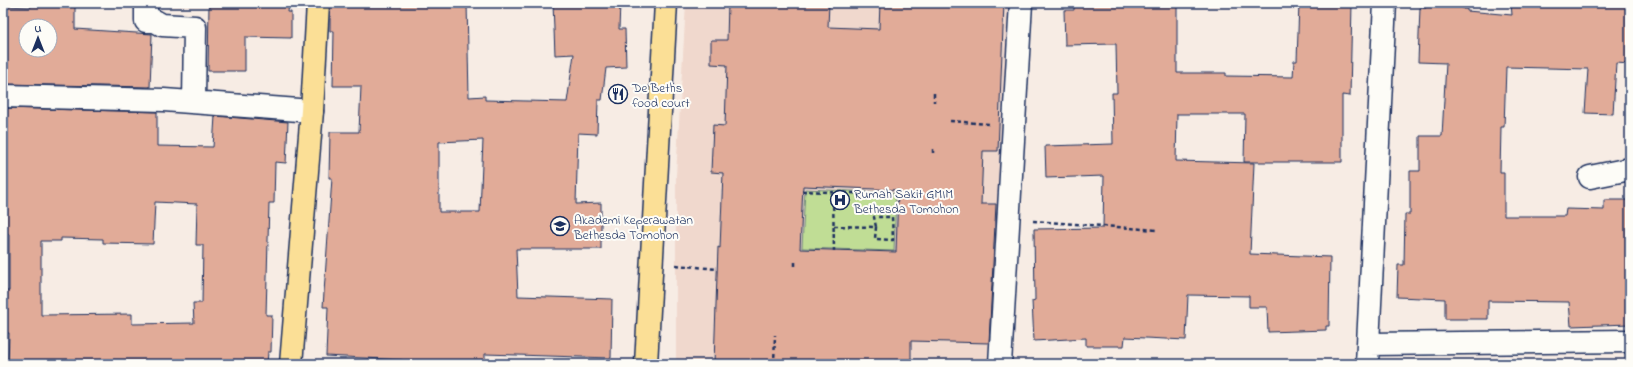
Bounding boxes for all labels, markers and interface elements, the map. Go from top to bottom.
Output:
north arrow [18,18,58,58]
text: U [35,21,42,37]
place label: De Beths food court [631,79,690,113]
restaurant icon: De Beths food court [607,83,629,105]
place label: Rumah Sakit GMIM Bethesda Tomohon [853,185,959,219]
hospital icon: Rumah Sakit GMIM Bethesda Tomohon [829,189,851,211]
place label: Akademi Keperawatan Bethesda Tomohon [573,211,693,245]
school or university icon: Akademi Keperawatan Bethesda Tomohon [549,215,571,237]

